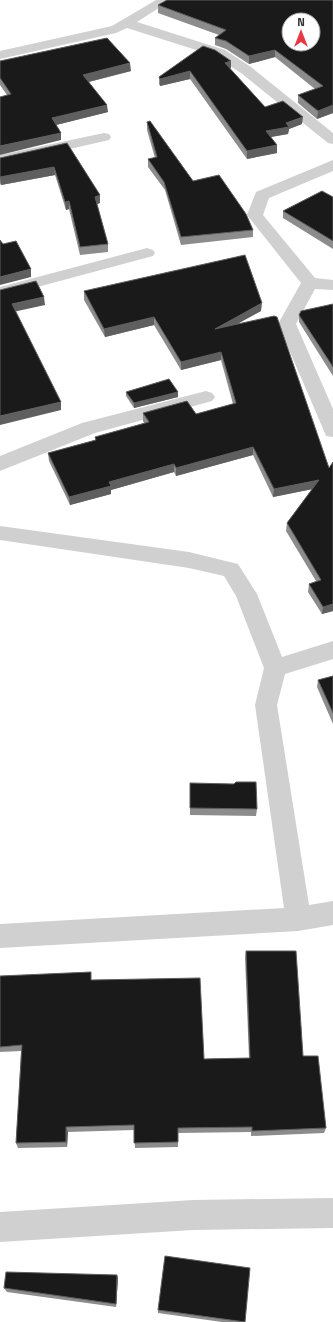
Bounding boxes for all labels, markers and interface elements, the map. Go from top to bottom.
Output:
north arrow [281,12,321,52]
text: N [297,14,305,30]

